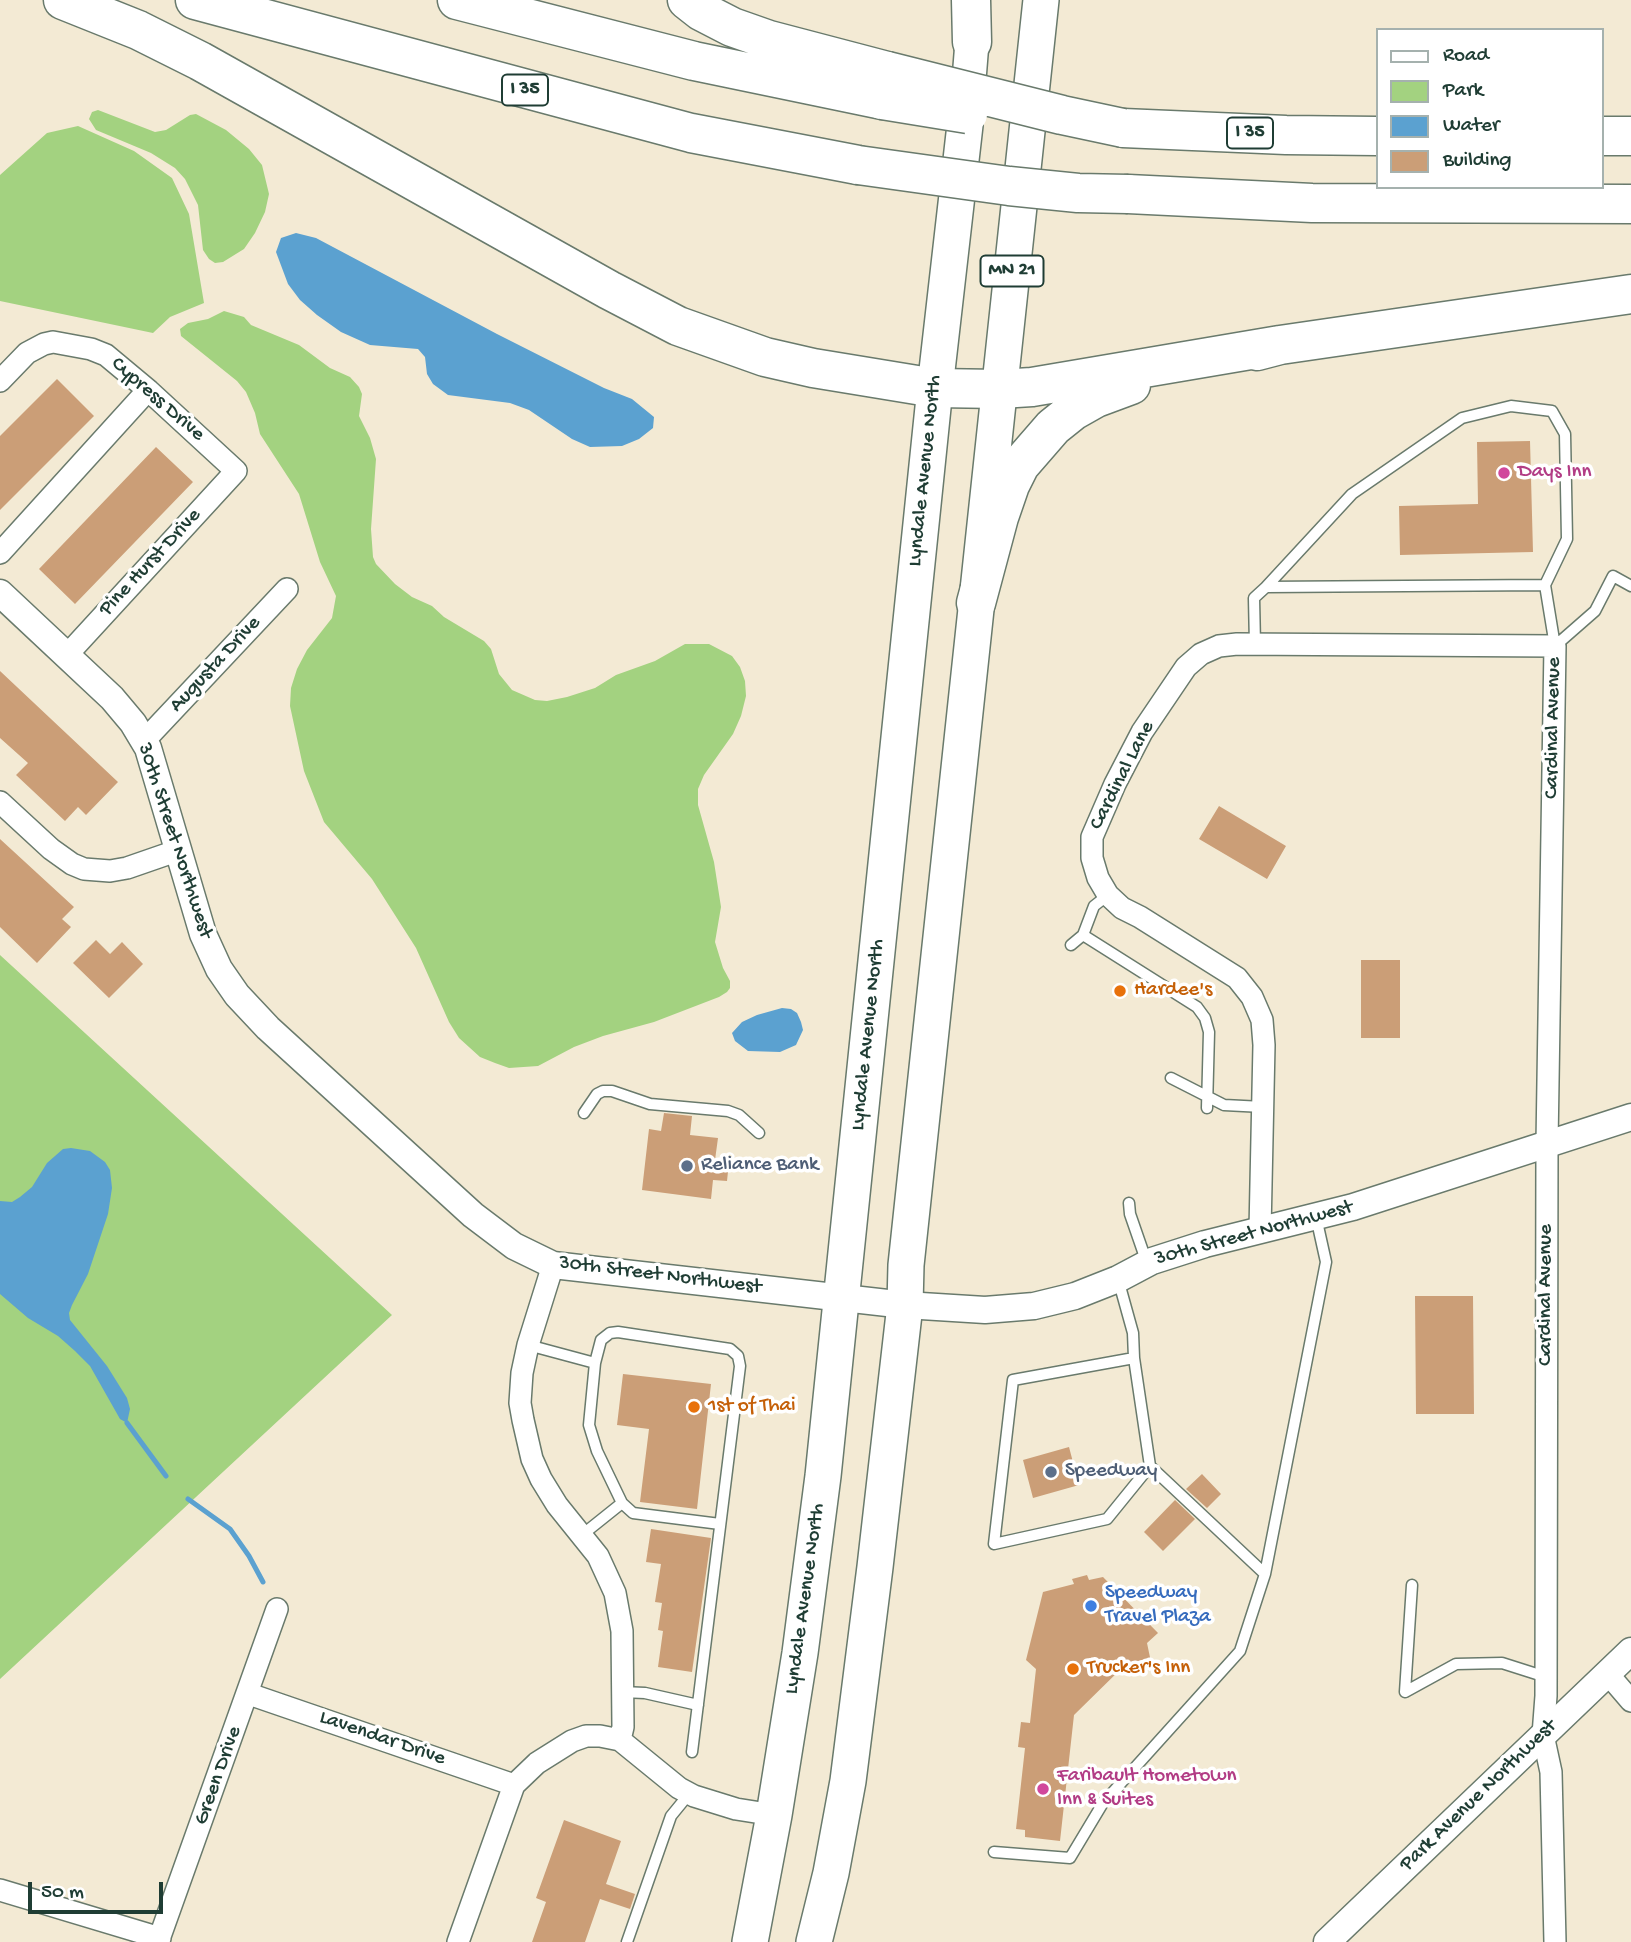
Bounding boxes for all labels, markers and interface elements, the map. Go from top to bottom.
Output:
legend [1376,28,1603,189]
text: Road [1443,44,1489,69]
road number: I 35 [502,74,548,106]
text: Park [1443,79,1483,104]
text: Water [1443,114,1499,139]
road number: I 35 [1227,118,1273,148]
text: Building [1443,149,1512,174]
road number: MN 21 [981,256,1044,286]
street label: Cypress Drive [105,352,209,448]
street label: Lyndale Avenue North [903,374,949,568]
place label: Days Inn [1518,460,1591,486]
marker: Days Inn [1496,465,1512,481]
street label: Pine Hurst Drive [95,504,207,622]
street label: Augusta Drive [165,612,267,718]
street label: Cardinal Avenue [1540,657,1568,799]
street label: Cardinal Lane [1085,717,1161,835]
street label: 30th Street Northwest [131,740,217,942]
street label: Lyndale Avenue North [846,938,892,1132]
place label: Hardee's [1134,978,1212,1004]
marker: Hardee's [1112,983,1128,999]
place label: Reliance Bank [701,1153,818,1179]
marker: Reliance Bank [679,1158,695,1174]
street label: 30th Street Northwest [1152,1195,1356,1273]
street label: Cardinal Avenue [1534,1224,1560,1366]
street label: 30th Street Northwest [557,1251,763,1301]
place label: 1st of Thai [708,1394,796,1420]
marker: 1st of Thai [686,1399,702,1415]
place label: Speedway [1065,1459,1157,1485]
marker: Speedway [1043,1464,1059,1480]
street label: Lyndale Avenue North [780,1502,832,1696]
place label: Speedway Travel Plaza [1105,1581,1211,1631]
marker: Speedway Travel Plaza [1083,1598,1099,1614]
place label: Trucker's Inn [1087,1656,1190,1682]
marker: Trucker's Inn [1065,1661,1081,1677]
street label: Lavendar Drive [316,1706,448,1772]
street label: Park Avenue Northwest [1395,1715,1563,1877]
street label: Green Drive [190,1723,248,1829]
place label: Faribault Hometown Inn & Suites [1057,1764,1237,1814]
marker: Faribault Hometown Inn & Suites [1035,1781,1051,1797]
scale bar [32,1868,166,1912]
text: 50 m [41,1881,84,1906]

